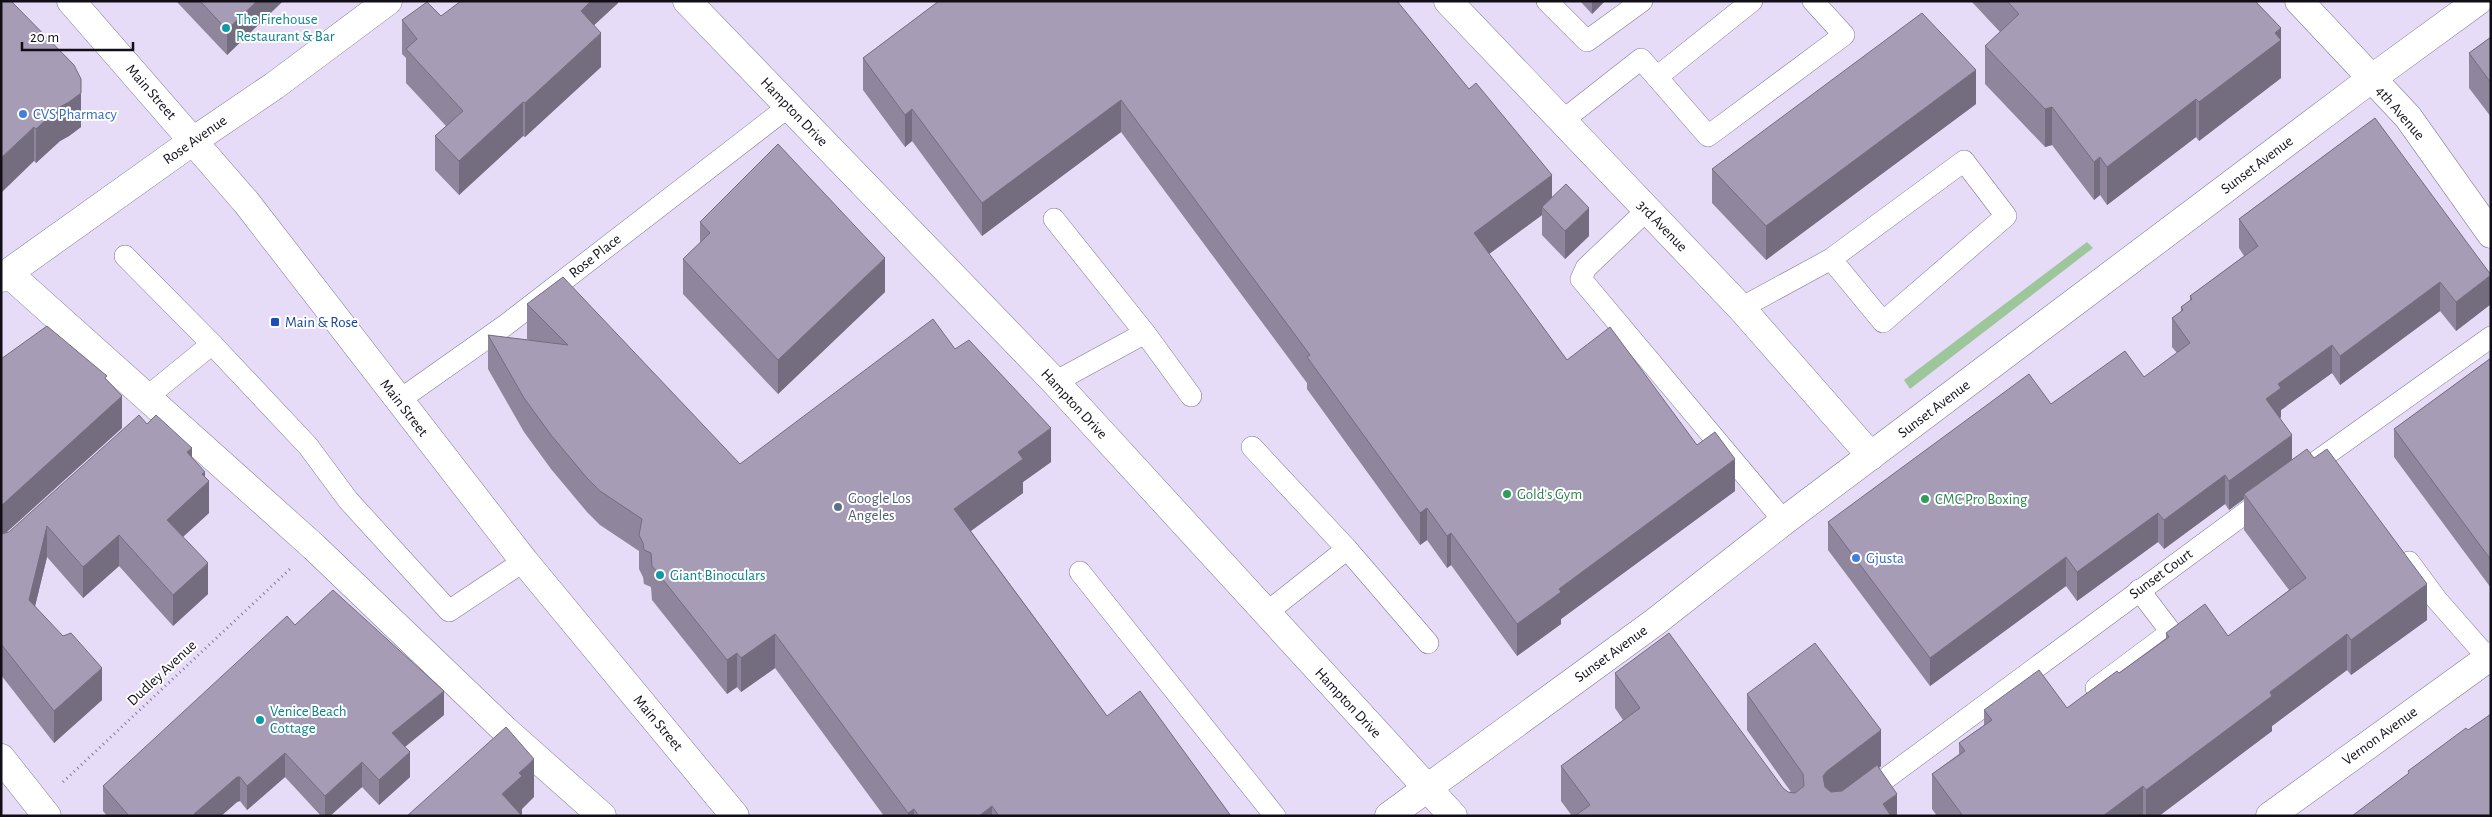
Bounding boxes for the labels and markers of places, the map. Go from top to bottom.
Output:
place label: The Firehouse Restaurant & Bar [236,12,335,44]
marker: The Firehouse Restaurant & Bar [220,22,232,34]
place label: CVS Pharmacy [33,107,118,122]
marker: CVS Pharmacy [17,108,29,120]
place label: Main & Rose [285,315,358,330]
marker: Main & Rose [269,316,281,328]
place label: Gold's Gym [1517,487,1582,502]
marker: Gold's Gym [1501,488,1513,500]
place label: Google Los Angeles [848,491,911,523]
place label: CMC Pro Boxing [1935,492,2028,507]
marker: CMC Pro Boxing [1919,493,1931,505]
marker: Google Los Angeles [832,501,844,513]
place label: Gjusta [1866,551,1904,566]
marker: Gjusta [1850,552,1862,564]
place label: Giant Binoculars [670,568,766,583]
marker: Giant Binoculars [654,569,666,581]
place label: Venice Beach Cottage [270,704,347,736]
marker: Venice Beach Cottage [254,714,266,726]

